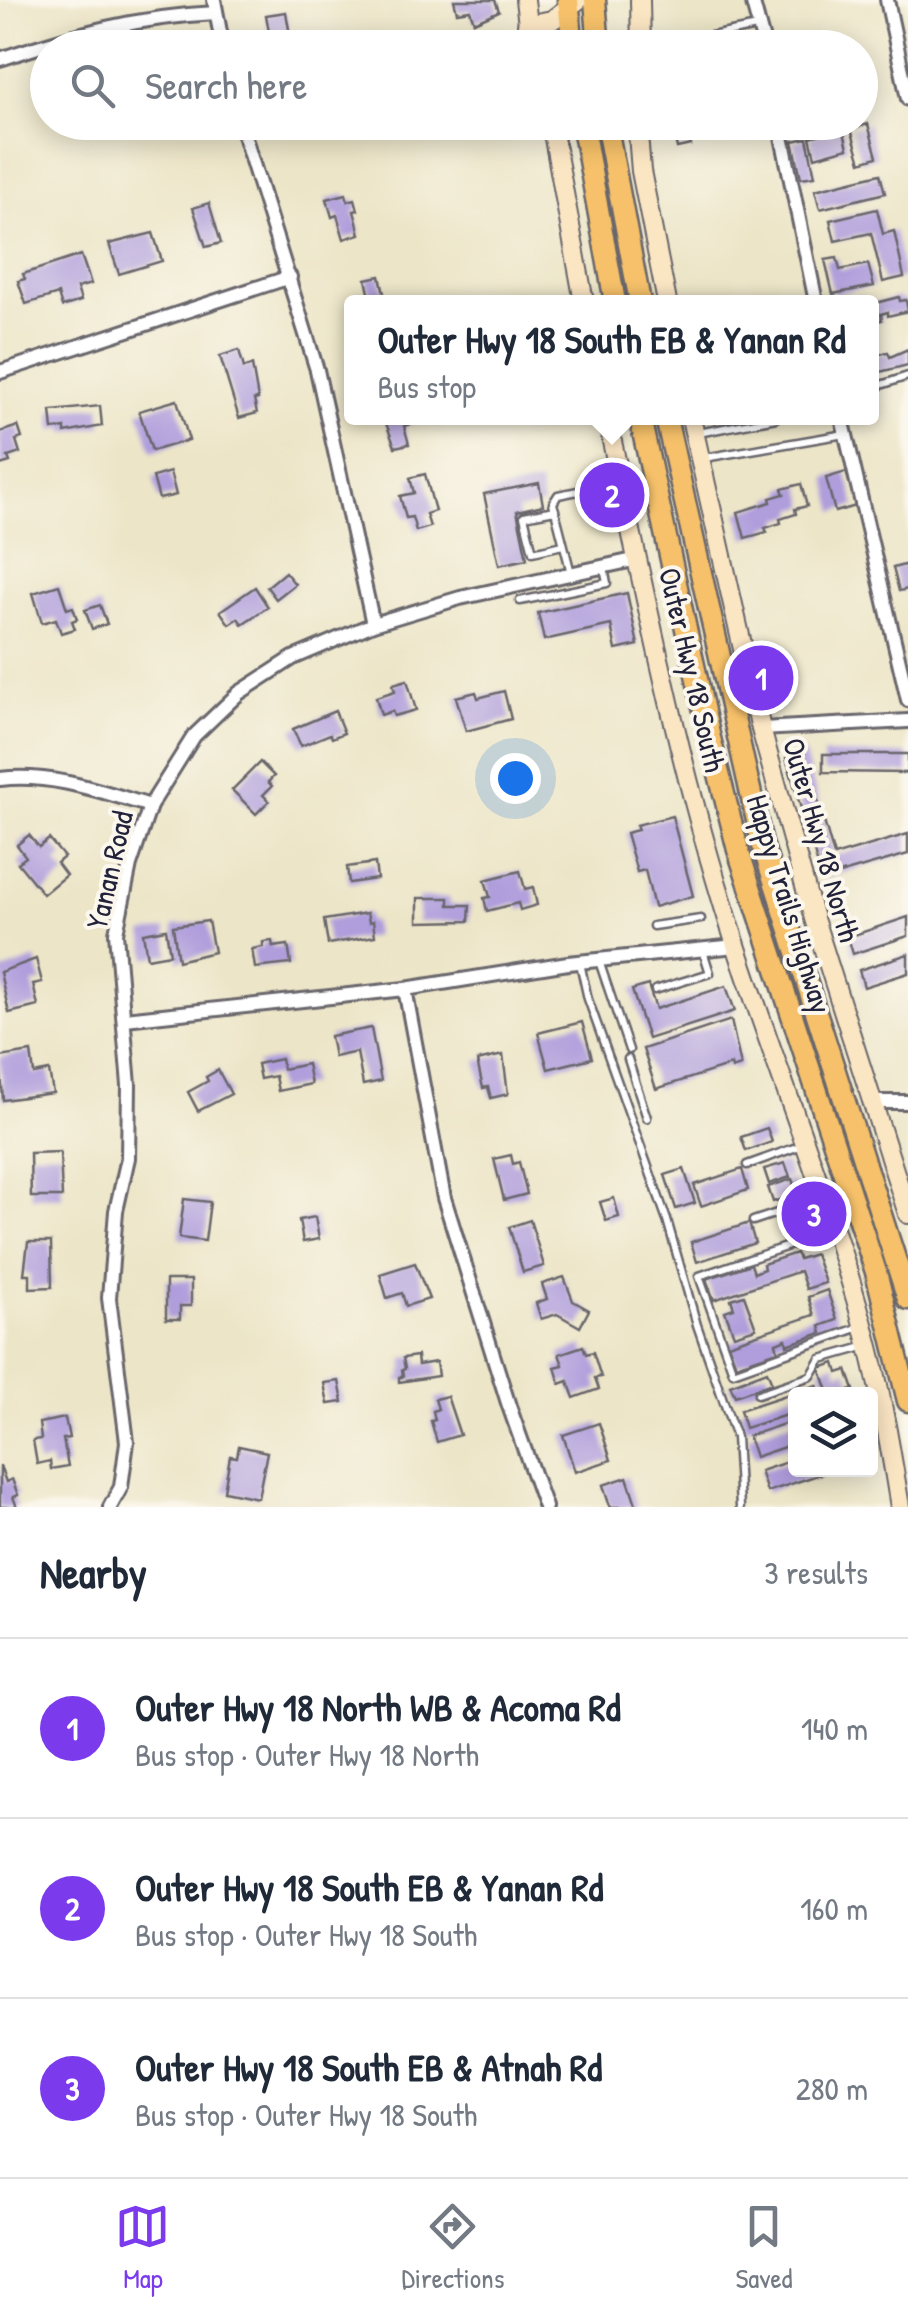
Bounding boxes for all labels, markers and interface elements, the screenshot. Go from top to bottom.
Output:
search box [30,30,878,140]
icon: search [65,58,120,113]
text: Search here [145,59,307,111]
popup [344,295,879,425]
text: Outer Hwy 18 South EB & Yanan Rd [377,313,846,365]
text: Bus stop [377,365,476,408]
pin: 2 [580,458,644,532]
street label: Outer Hwy 18 South [650,564,736,776]
pin: 1 [728,640,794,716]
street label: Outer Hwy 18 North [774,733,870,946]
your location [490,753,541,804]
street label: Happy Trails Highway [738,789,842,1018]
street label: Yanan Road [76,807,142,933]
pin: 3 [782,1176,846,1252]
map controls [788,1387,878,1477]
button: layers [788,1387,878,1477]
text: Nearby [40,1544,147,1601]
text: 3 results [764,1551,868,1594]
text: Outer Hwy 18 North WB & Acoma Rd [135,1681,620,1733]
text: 1 [67,1707,78,1750]
text: 140 m [801,1707,868,1750]
text: Bus stop · Outer Hwy 18 North [135,1733,479,1776]
text: Outer Hwy 18 South EB & Yanan Rd [135,1861,603,1913]
text: 2 [65,1887,80,1930]
text: 160 m [800,1887,868,1930]
text: Bus stop · Outer Hwy 18 South [135,1913,477,1956]
text: Outer Hwy 18 South EB & Atnah Rd [135,2041,602,2093]
text: 3 [65,2067,80,2110]
text: 280 m [796,2067,868,2110]
text: Bus stop · Outer Hwy 18 South [135,2093,477,2136]
tab: Map [115,2199,170,2297]
tab: Directions [401,2199,504,2297]
tab: Saved [735,2199,793,2297]

